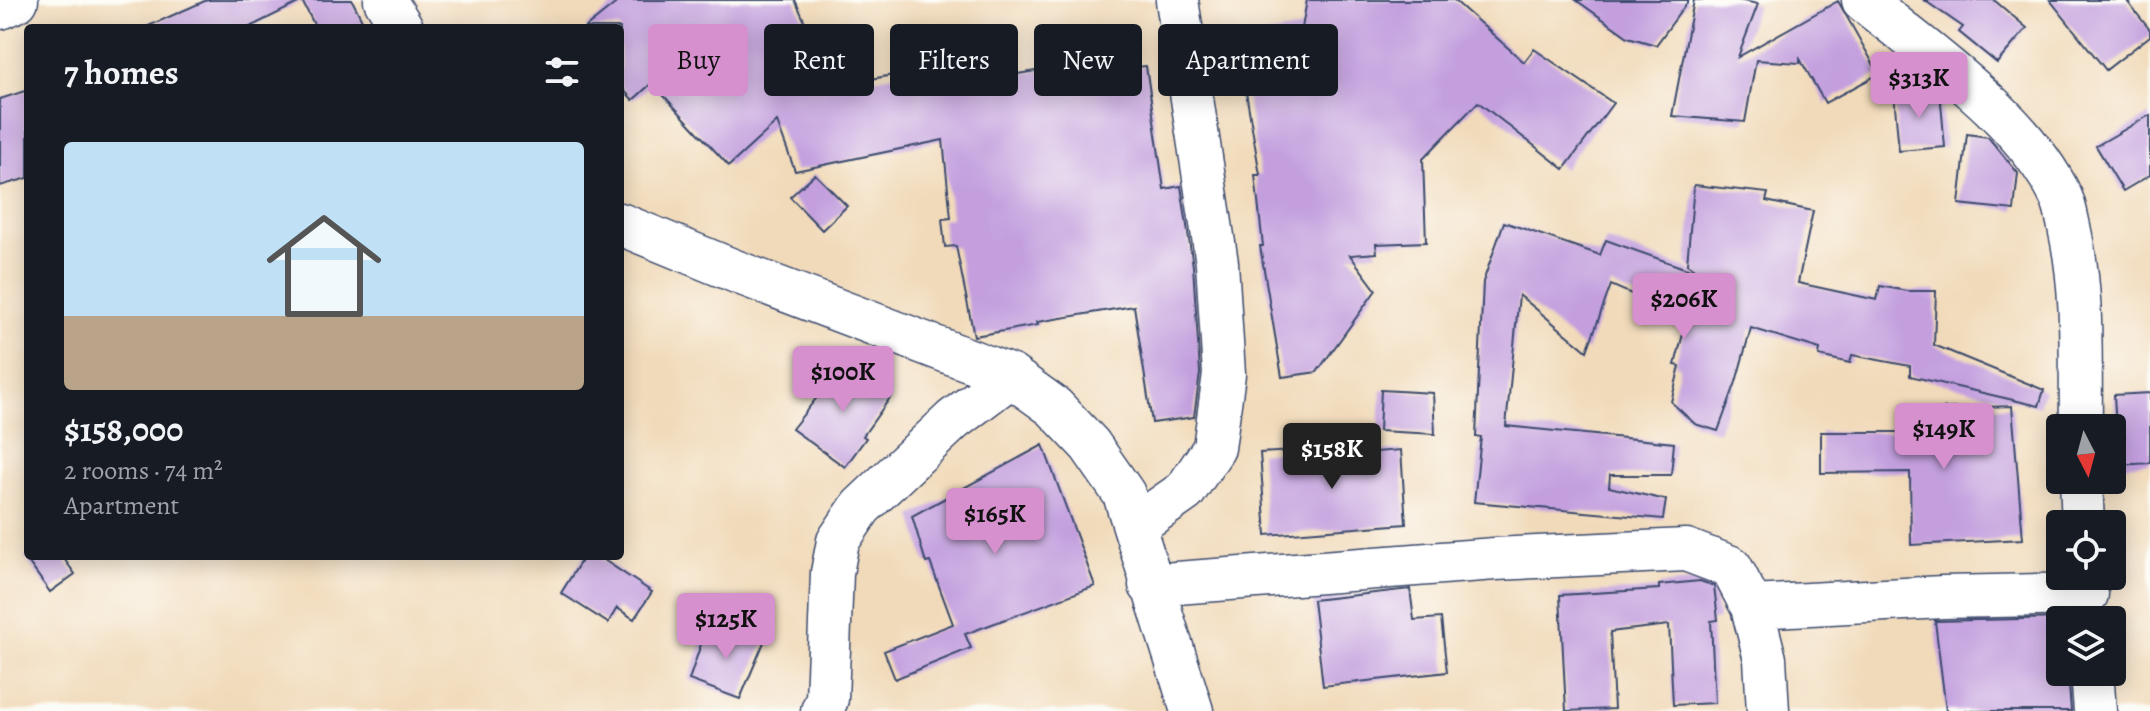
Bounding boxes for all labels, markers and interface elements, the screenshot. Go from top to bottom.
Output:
chip: Buy [648,24,748,96]
chip: Rent [764,24,874,96]
chip: Filters [890,24,1018,96]
chip: New [1034,24,1142,96]
chip: Apartment [1158,24,1338,96]
text: 7 homes [64,49,179,96]
icon: filters [540,50,584,94]
pin: $313K [1863,52,1975,120]
text: $313K [1889,60,1949,95]
icon: home [252,194,396,338]
pin: $206K [1628,273,1740,341]
text: $206K [1651,281,1717,316]
pin: $100K [787,346,899,414]
text: $100K [811,354,875,389]
pin: $149K [1888,403,2000,471]
text: $158,000 [64,406,183,453]
text: $149K [1913,411,1975,446]
north arrow [2046,414,2126,494]
map controls [2046,414,2126,686]
pin: $158K [1276,423,1388,491]
text: $158K [1301,431,1363,466]
text: 2 rooms · 74 m² [64,453,223,488]
text: Apartment [64,488,179,523]
pin: $165K [939,488,1051,556]
text: $165K [964,496,1026,531]
button: locate [2046,510,2126,590]
pin: $125K [670,593,782,661]
text: $125K [695,601,757,636]
button: layers [2046,606,2126,686]

